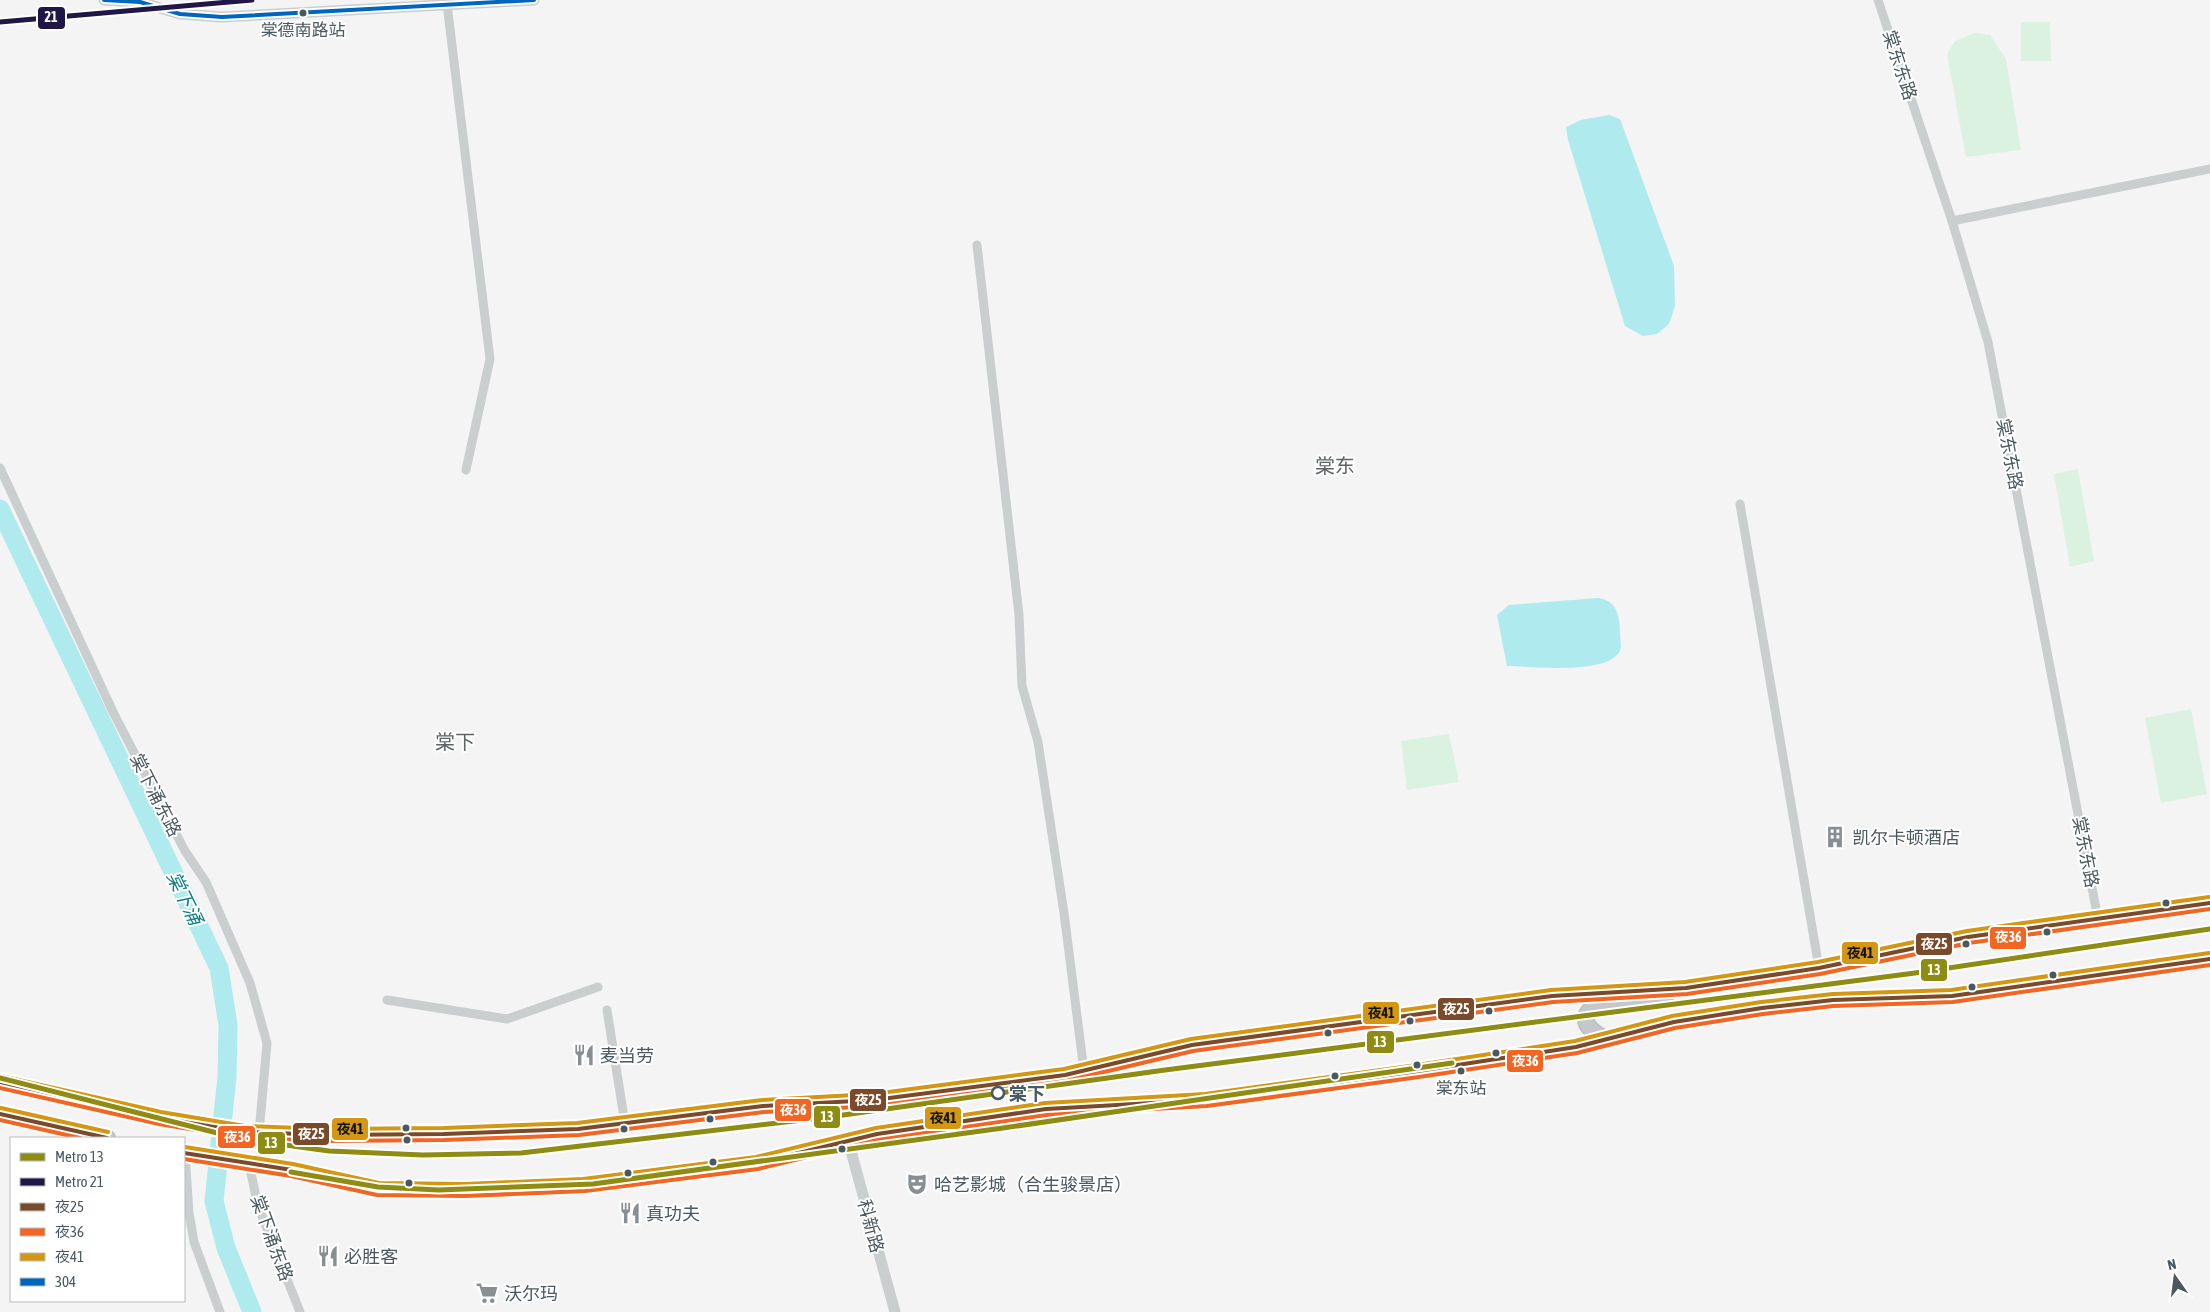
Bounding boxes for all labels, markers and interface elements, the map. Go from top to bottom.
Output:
line badge: 21 [37,6,66,30]
marker: 棠德南路站 [298,8,308,18]
text: 21 [44,9,58,25]
place label: 棠德南路站 [261,20,346,40]
street label: 棠东东路 [1879,28,1921,102]
street label: 棠东东路 [1993,417,2027,491]
district label: 棠东 [1315,454,1355,477]
district label: 棠下 [435,730,475,753]
street label: 棠下涌东路 [126,750,186,840]
street label: 棠东东路 [2069,815,2103,889]
building icon: 凯尔卡顿酒店 [1822,824,1848,850]
place label: 凯尔卡顿酒店 [1852,827,1960,848]
water label: 棠下涌 [163,868,208,930]
unlabelled marker [2161,898,2171,908]
line badge: 夜36 [1989,926,2027,950]
unlabelled marker [2042,927,2052,937]
text: 夜36 [1994,929,2022,945]
line badge: 夜25 [1915,932,1953,956]
text: 夜25 [1920,936,1948,952]
unlabelled marker [1961,939,1971,949]
line badge: 夜41 [1841,941,1879,965]
text: 夜41 [1846,945,1874,961]
line badge: 13 [1920,958,1948,982]
text: 13 [1927,962,1941,978]
unlabelled marker [2048,970,2058,980]
unlabelled marker [1967,982,1977,992]
line badge: 夜25 [1437,997,1475,1021]
line badge: 夜41 [1362,1001,1400,1025]
text: 夜25 [1442,1001,1470,1017]
text: 夜41 [1367,1005,1395,1021]
unlabelled marker [1484,1006,1494,1016]
unlabelled marker [1405,1016,1415,1026]
unlabelled marker [1323,1028,1333,1038]
line badge: 13 [1366,1030,1395,1054]
text: 13 [1373,1034,1387,1050]
restaurant icon: 麦当劳 [571,1042,597,1068]
place label: 麦当劳 [600,1045,654,1066]
unlabelled marker [1491,1048,1501,1058]
line badge: 夜36 [1506,1049,1544,1073]
text: 夜36 [1511,1053,1539,1069]
unlabelled marker [1412,1060,1422,1070]
marker: 棠东站 [1456,1066,1466,1076]
unlabelled marker [1330,1071,1340,1081]
place label: 棠东站 [1436,1078,1487,1098]
place label: 棠下 [1009,1083,1045,1104]
marker: 棠下 [991,1086,1005,1100]
line badge: 夜25 [849,1088,887,1112]
text: 夜25 [854,1092,882,1108]
line badge: 夜36 [774,1098,812,1122]
text: 夜36 [779,1102,807,1118]
line badge: 13 [813,1105,841,1129]
line badge: 夜41 [924,1106,962,1130]
text: 13 [820,1109,834,1125]
text: 夜41 [929,1110,957,1126]
unlabelled marker [705,1114,715,1124]
line badge: 夜41 [331,1117,369,1141]
text: 夜41 [336,1121,364,1137]
line badge: 夜25 [292,1122,330,1146]
unlabelled marker [401,1123,411,1133]
unlabelled marker [619,1124,629,1134]
line badge: 夜36 [217,1125,256,1149]
text: 夜25 [297,1126,325,1142]
text: 夜36 [223,1129,251,1145]
line badge: 13 [257,1131,286,1155]
text: 13 [264,1135,278,1151]
unlabelled marker [402,1135,412,1145]
legend [10,1137,185,1302]
unlabelled marker [837,1144,847,1154]
text: Metro 13 [55,1148,104,1165]
unlabelled marker [708,1157,718,1167]
unlabelled marker [623,1168,633,1178]
theatre icon: 哈艺影城（合生骏景店） [904,1171,930,1197]
text: Metro 21 [55,1173,104,1190]
place label: 哈艺影城（合生骏景店） [934,1174,1132,1195]
unlabelled marker [404,1178,414,1188]
street label: 棠下涌东路 [247,1192,297,1284]
street label: 科新路 [854,1197,888,1255]
text: 夜25 [55,1198,84,1215]
restaurant icon: 真功夫 [617,1200,643,1226]
place label: 真功夫 [646,1203,700,1224]
text: 夜36 [55,1223,84,1240]
restaurant icon: 必胜客 [315,1243,341,1269]
place label: 必胜客 [344,1246,398,1267]
text: 夜41 [55,1248,84,1265]
north arrow [2150,1252,2200,1302]
text: N [2166,1256,2178,1273]
text: 304 [55,1273,76,1290]
supermarket icon: 沃尔玛 [474,1280,500,1306]
place label: 沃尔玛 [504,1283,558,1304]

